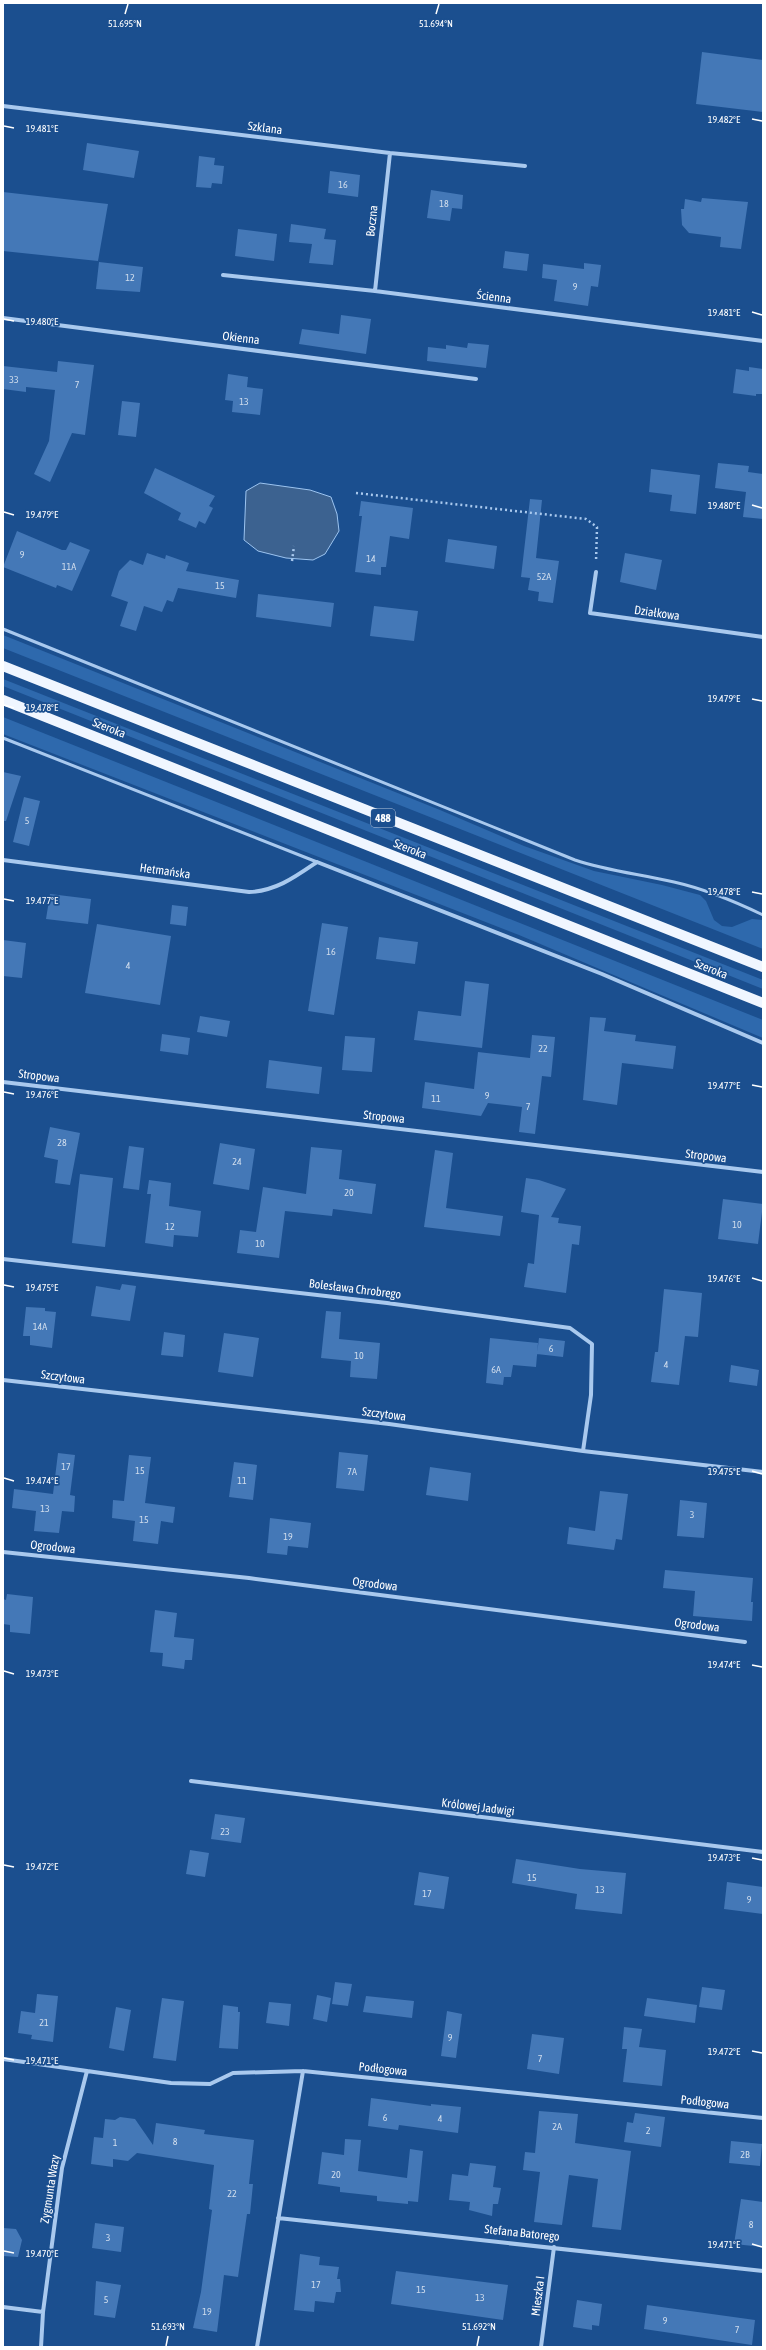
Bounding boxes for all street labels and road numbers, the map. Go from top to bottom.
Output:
street label: Szklana [247,119,283,137]
street label: Boczna [363,205,381,237]
street label: Ścienna [476,288,512,306]
street label: Okienna [222,329,260,347]
street label: Działkowa [633,603,681,623]
street label: Szeroka [90,715,128,741]
road number: 488 [371,809,395,827]
street label: Szeroka [391,836,429,862]
street label: Hetmańska [139,861,191,881]
street label: Szeroka [692,956,730,982]
street label: Stropowa [18,1067,60,1085]
street label: Stropowa [363,1108,405,1126]
street label: Stropowa [685,1147,727,1165]
street label: Bolesława Chrobrego [308,1276,402,1302]
street label: Szczytowa [40,1367,86,1387]
street label: Szczytowa [361,1404,407,1424]
street label: Ogrodowa [30,1538,76,1556]
street label: Ogrodowa [352,1574,398,1594]
street label: Ogrodowa [674,1615,720,1635]
street label: Królowej Jadwigi [441,1796,515,1818]
street label: Podłogowa [358,2059,408,2079]
street label: Podłogowa [680,2092,730,2112]
street label: Zygmunta Wazy [38,2153,62,2224]
street label: Stefana Batorego [484,2222,561,2244]
street label: Mieszka I [529,2275,547,2317]

